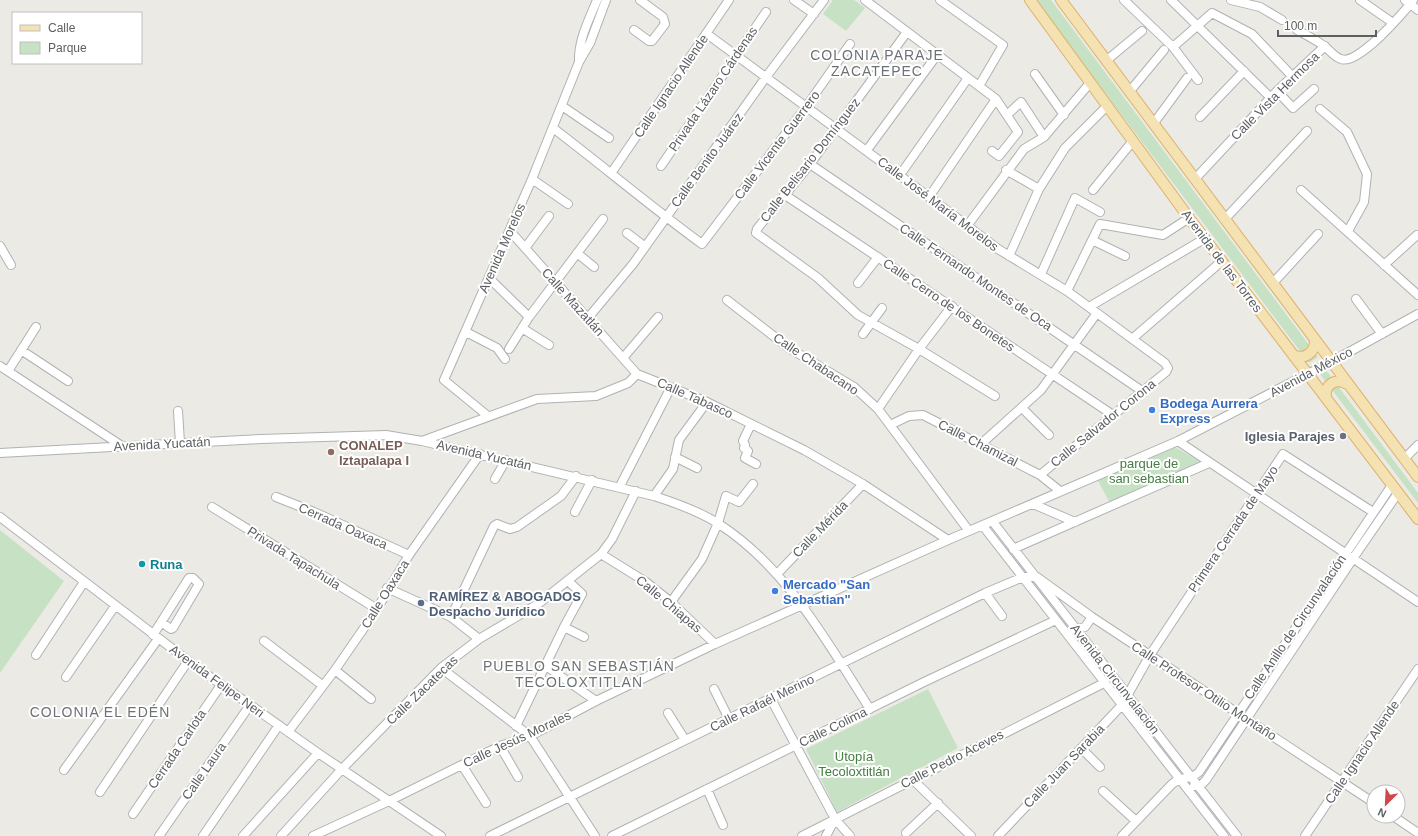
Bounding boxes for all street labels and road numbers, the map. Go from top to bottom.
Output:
street label: Privada Lázaro Cárdenas [666,23,761,154]
street label: Calle Ignacio Allende [631,31,711,141]
street label: Calle Vista Hermosa [1228,48,1323,143]
street label: Calle Vicente Guerrero [731,88,823,202]
street label: Calle Belisario Domínguez [757,95,863,225]
street label: Calle Benito Juárez [668,110,746,210]
street label: Calle José María Morelos [875,154,1002,255]
street label: Avenida Morelos [476,200,529,295]
street label: Avenida de las Torres [1179,207,1266,316]
street label: Calle Fernando Montes de Oca [897,220,1056,334]
street label: Calle Cerro de los Bonetes [880,255,1018,355]
street label: Calle Mazatlán [539,265,607,339]
street label: Calle Chabacano [770,330,862,398]
street label: Avenida México [1267,344,1355,400]
street label: Calle Tabasco [655,375,735,421]
street label: Calle Salvador Corona [1047,376,1159,470]
street label: Calle Chamizal [936,416,1020,470]
street label: Avenida Yucatán [113,434,211,454]
street label: Avenida Yucatán [435,437,533,473]
street label: Primera Cerrada de Mayo [1185,463,1281,595]
street label: Calle Mérida [789,497,851,560]
street label: Cerrada Oaxaca [296,500,390,553]
street label: Privada Tapachula [245,523,344,593]
street label: Calle Anillo de Circunvalación [1241,552,1349,702]
street label: Calle Oaxaca [358,556,412,631]
street label: Calle Chiapas [633,572,705,636]
street label: Avenida Circunvalación [1067,621,1163,737]
street label: Calle Profesor Otilio Montaño [1129,638,1279,744]
street label: Avenida Felipe Neri [167,642,267,720]
street label: Calle Zacatecas [383,652,461,728]
street label: Calle Rafaél Merino [707,671,817,735]
street label: Calle Ignacio Allende [1322,697,1402,807]
street label: Calle Colima [797,704,870,750]
street label: Cerrada Carlota [145,706,210,792]
street label: Calle Jesús Morales [461,707,574,771]
street label: Calle Juan Sarabia [1020,721,1108,811]
street label: Calle Pedro Aceves [898,726,1006,791]
street label: Calle Laura [179,739,230,803]

